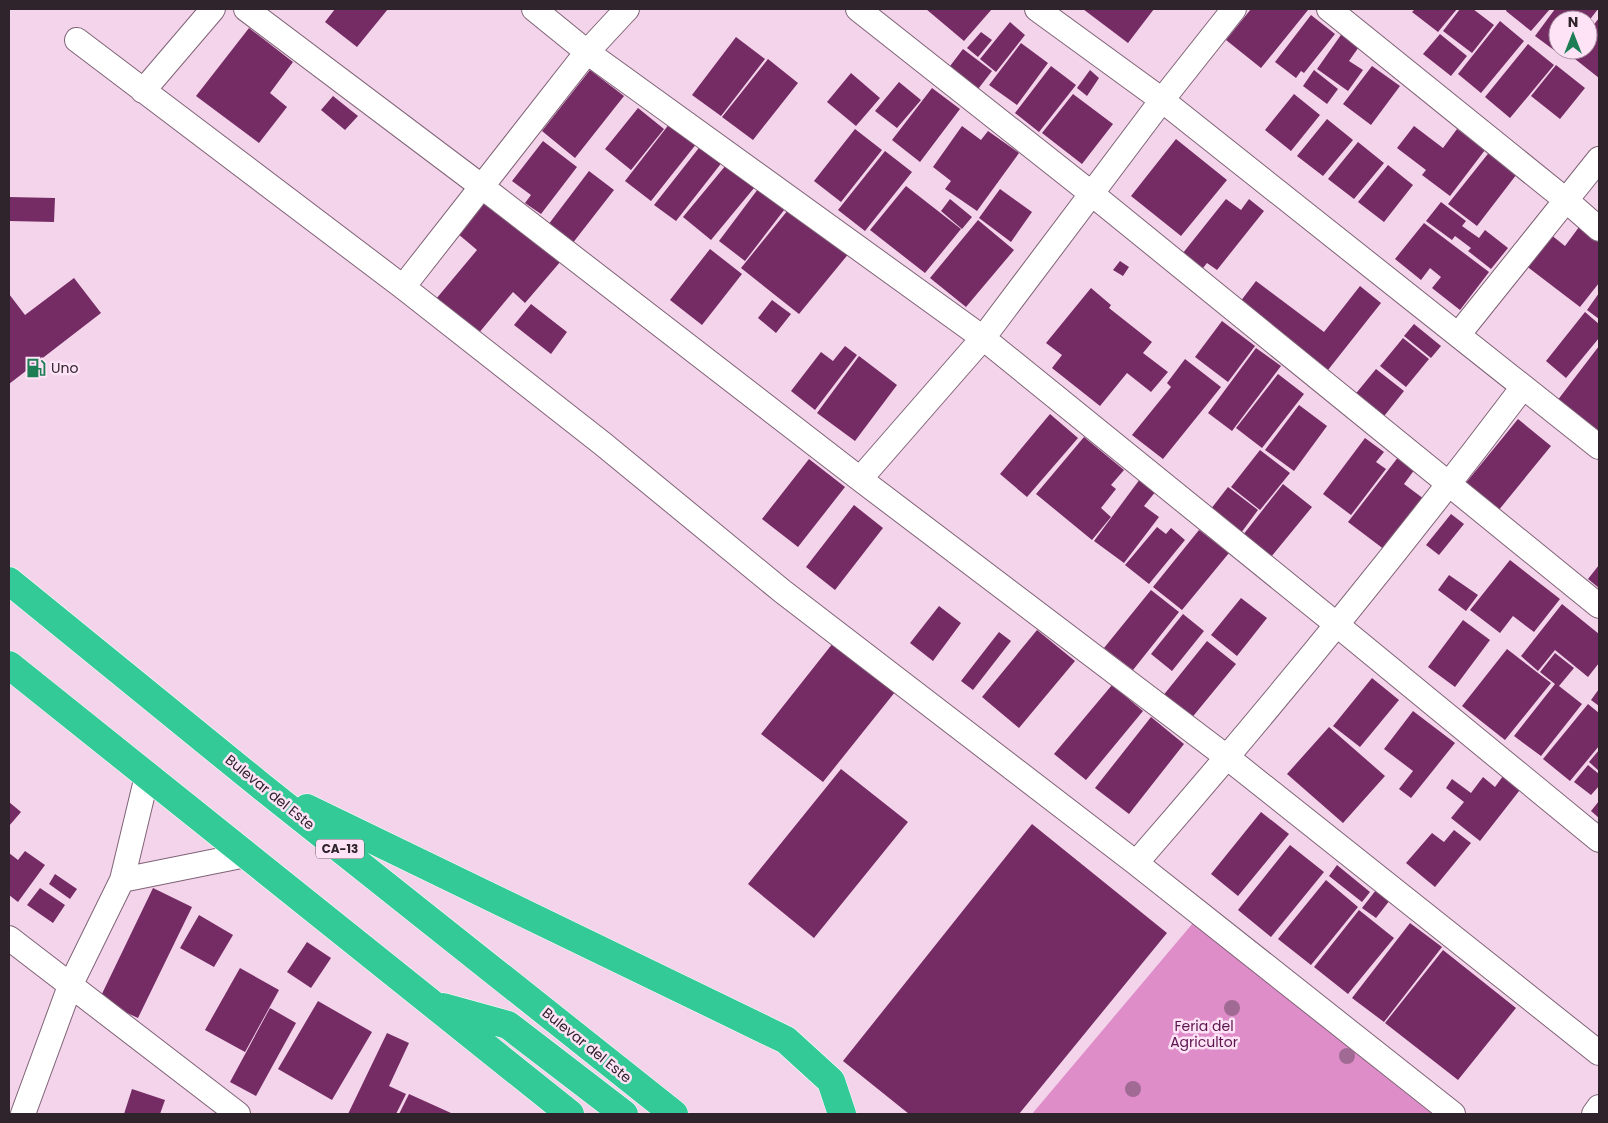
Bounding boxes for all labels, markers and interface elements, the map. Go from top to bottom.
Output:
north arrow [1548,10,1598,60]
text: N [1568,12,1578,32]
fuel station icon: Uno [25,357,47,379]
place label: Uno [51,358,78,378]
street label: Bulevar del Este [221,750,319,834]
road number: CA-13 [316,840,364,859]
street label: Bulevar del Este [538,1003,636,1087]
park label: Feria del Agricultor [1170,1016,1238,1052]

